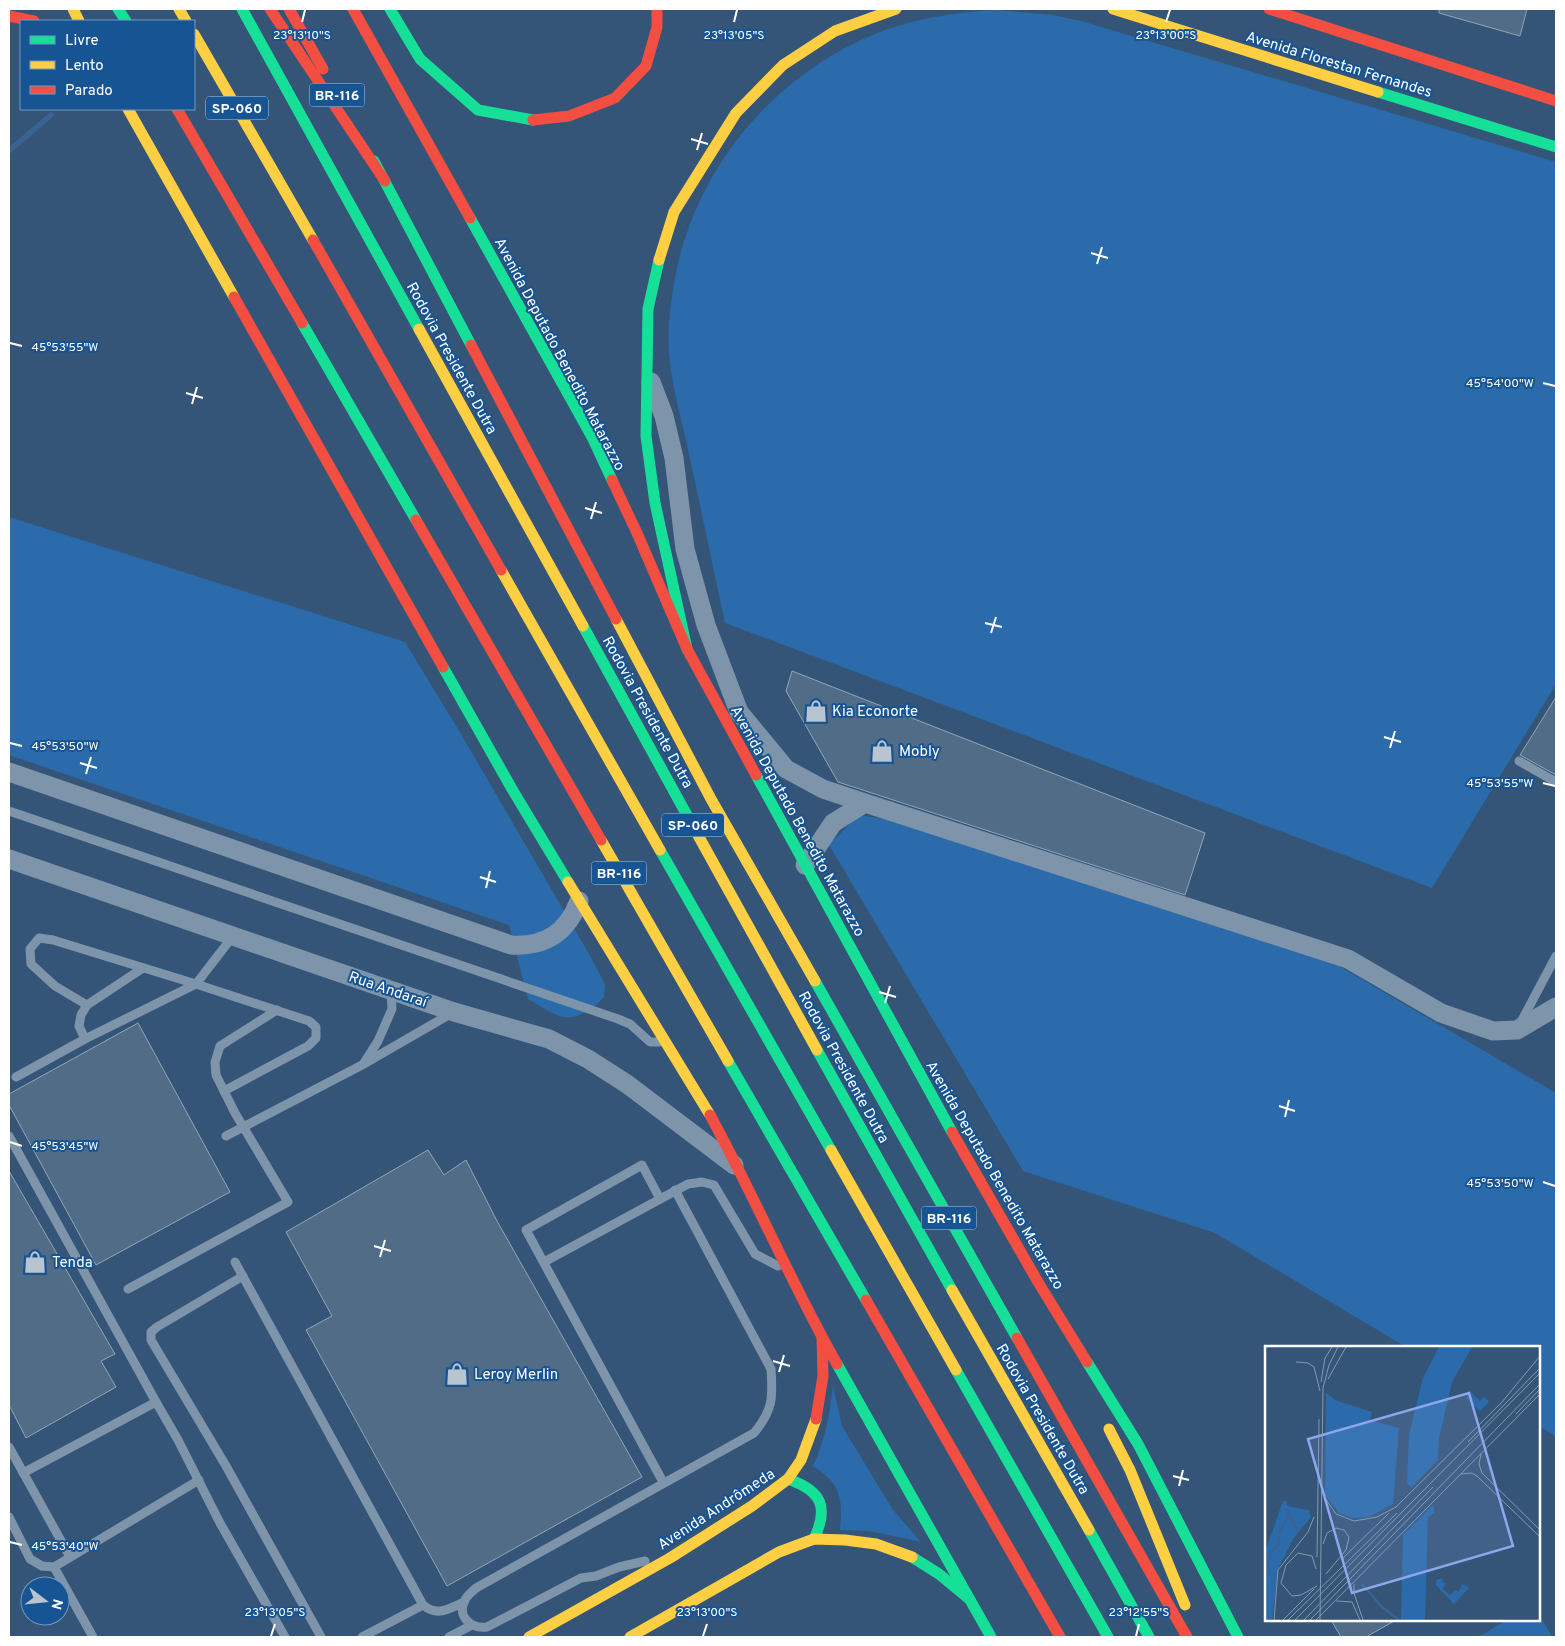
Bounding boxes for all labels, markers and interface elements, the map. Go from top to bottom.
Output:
legend [20,20,195,110]
text: 23°13'10"S [273,28,331,44]
text: 23°13'05"S [704,28,764,44]
text: 23°13'00"S [1135,28,1197,44]
street label: Avenida Florestan Fernandes [1243,28,1434,103]
text: Livre [65,32,99,51]
text: Lento [65,57,104,76]
text: Parado [65,82,113,101]
road number: BR-116 [310,84,364,106]
road number: SP-060 [206,96,268,120]
street label: Avenida Deputado Benedito Matarazzo [489,235,628,474]
street label: Rodovia Presidente Dutra [401,279,500,438]
text: 45°53'55"W [32,340,98,356]
text: 45°54'00"W [1466,376,1534,392]
street label: Rodovia Presidente Dutra [597,633,696,792]
shop icon: Kia Econorte [803,698,829,724]
street label: Avenida Deputado Benedito Matarazzo [725,703,868,941]
place label: Kia Econorte [832,703,918,722]
shop icon: Mobly [869,738,895,764]
text: 45°53'50"W [31,739,99,755]
place label: Mobly [899,743,940,762]
text: 45°53'55"W [1467,776,1533,792]
road number: SP-060 [662,814,724,836]
road number: BR-116 [592,861,646,884]
street label: Rua Andaraí [346,968,430,1013]
street label: Rodovia Presidente Dutra [793,988,892,1147]
street label: Avenida Deputado Benedito Matarazzo [920,1058,1067,1294]
text: 45°53'45"W [32,1139,98,1155]
text: 45°53'50"W [1466,1176,1534,1192]
road number: BR-116 [922,1206,976,1230]
shop icon: Tenda [22,1249,48,1275]
place label: Tenda [52,1254,93,1273]
street label: Rodovia Presidente Dutra [991,1341,1093,1498]
inset map [1265,1346,1540,1621]
shop icon: Leroy Merlin [444,1361,470,1387]
place label: Leroy Merlin [474,1366,558,1385]
street label: Avenida Andrômeda [655,1465,779,1555]
text: 45°53'40"W [31,1539,99,1555]
north arrow [20,1576,70,1626]
text: N [46,1597,66,1611]
text: 23°13'05"S [245,1605,305,1621]
text: 23°13'00"S [676,1605,738,1621]
text: 23°12'55"S [1109,1605,1169,1621]

